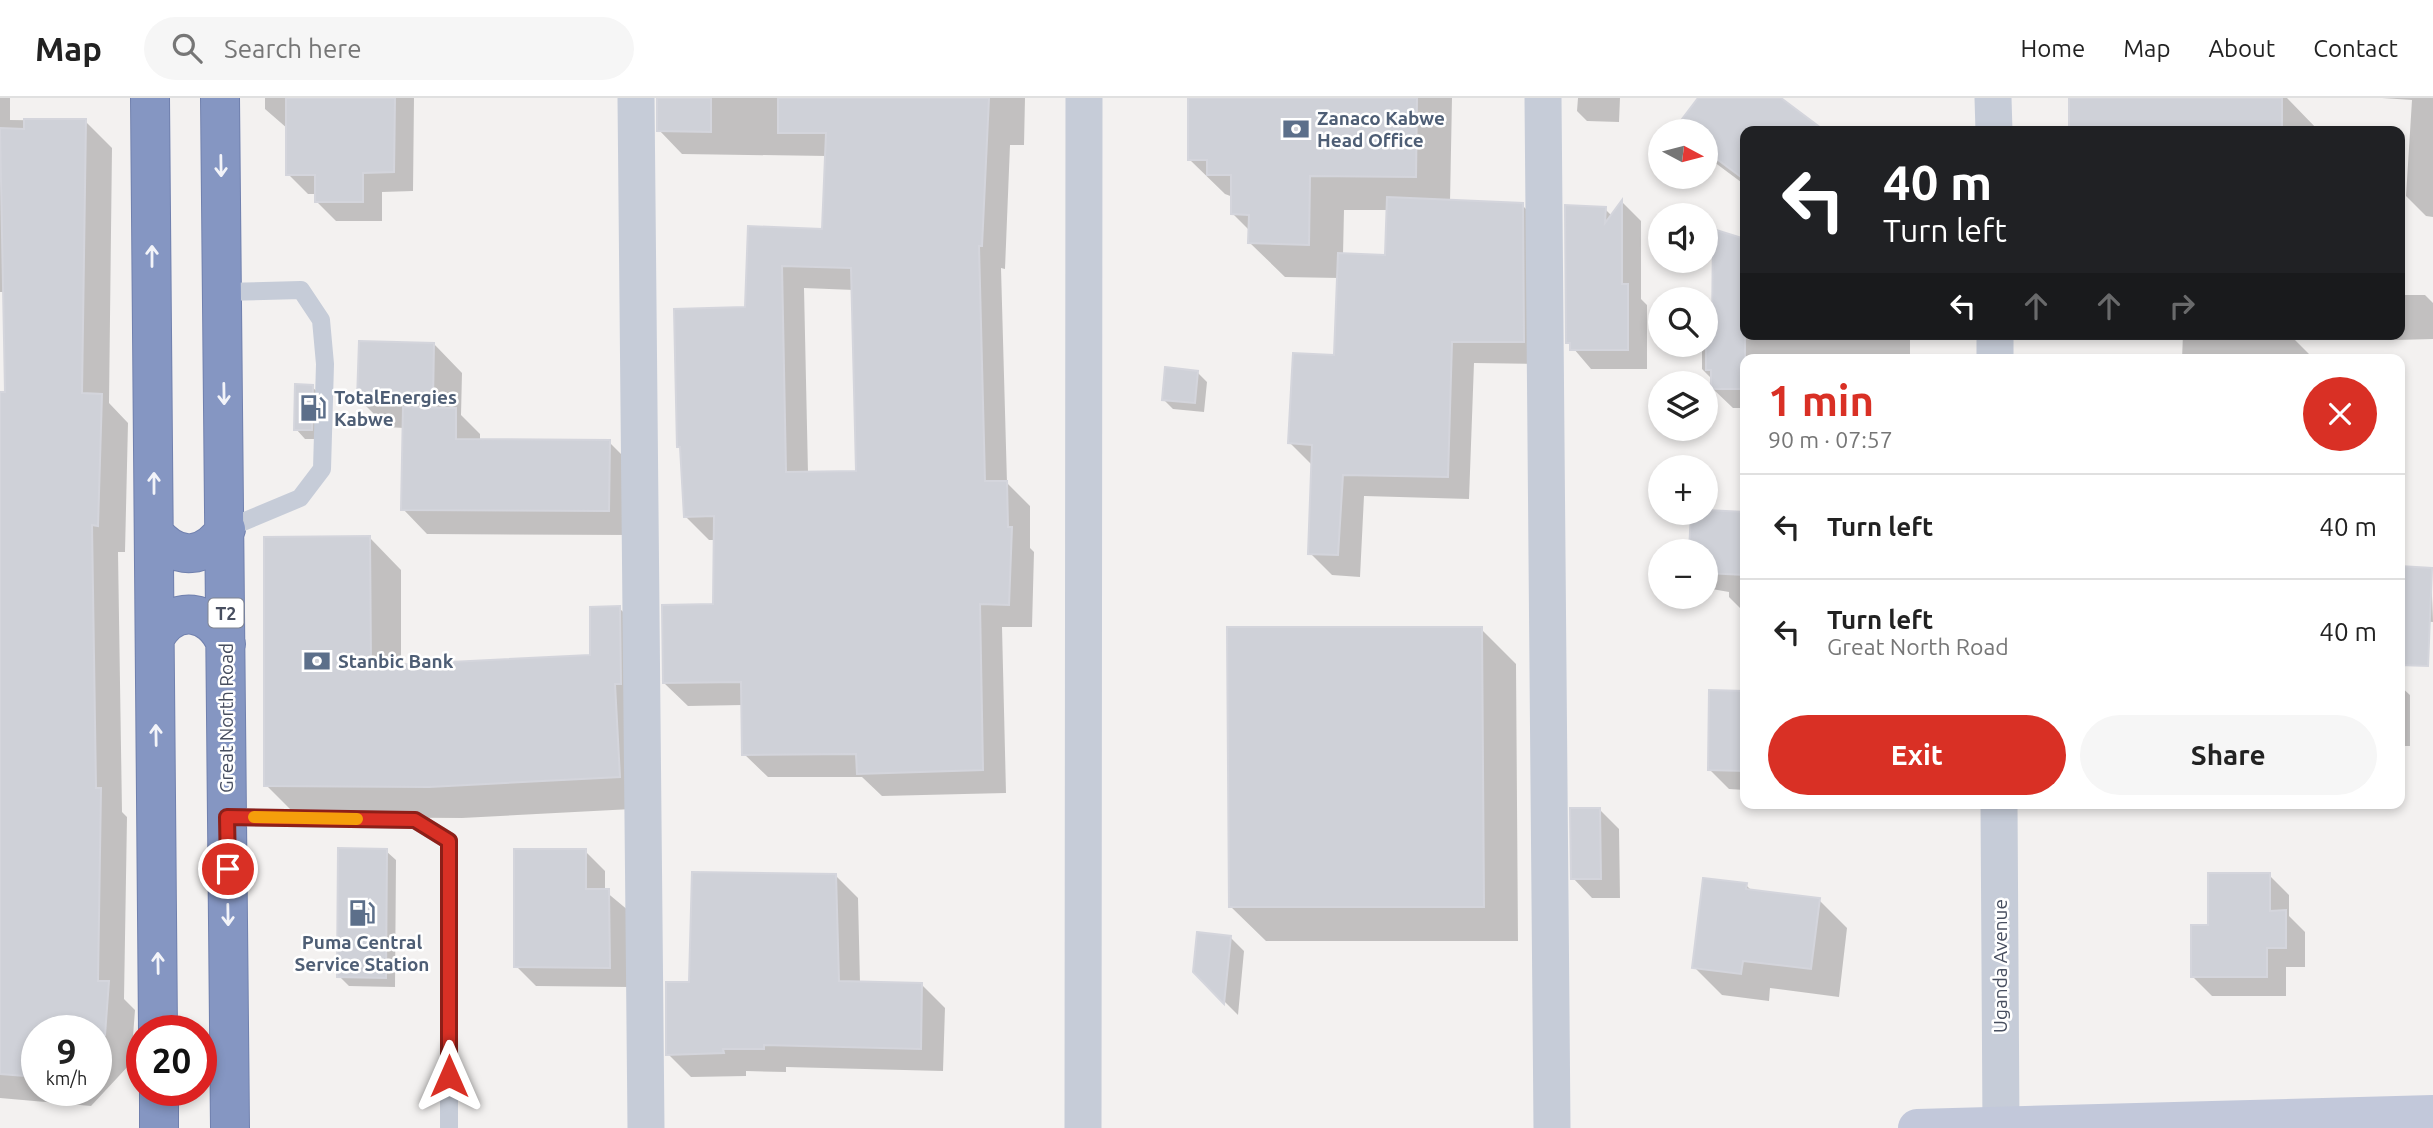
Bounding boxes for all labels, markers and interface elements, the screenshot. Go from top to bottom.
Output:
search box [144,17,634,80]
icon: search [168,29,206,67]
text: Map [35,30,102,67]
text: Search here [224,34,362,63]
text: Home [2020,35,2085,62]
text: Map [2123,35,2170,62]
text: About [2208,35,2275,62]
text: Contact [2313,35,2398,62]
place label: Zanaco Kabwe Head Office [1317,107,1445,151]
bank icon: Zanaco Kabwe Head Office [1281,114,1311,144]
north arrow [1648,119,1718,189]
map controls [1648,119,1718,609]
one-way arrow [214,154,228,177]
icon: left [1768,154,1859,245]
text: 40 m [1883,154,1992,209]
button: sound [1648,203,1718,273]
text: Turn left [1883,212,2007,248]
one-way arrow [145,244,159,267]
button: search [1648,287,1718,357]
icon: left [1944,287,1982,325]
icon: ahead [2017,287,2055,325]
icon: ahead [2090,287,2128,325]
icon: right [2163,287,2201,325]
button: layers [1648,371,1718,441]
text: 1 min [1768,377,1874,424]
button: close [2303,377,2377,451]
one-way arrow [217,382,230,405]
place label: TotalEnergies Kabwe [334,386,457,430]
fuel station icon: TotalEnergies Kabwe [298,393,328,423]
text: 90 m · 07:57 [1768,427,1893,452]
button: + [1648,455,1718,525]
one-way arrow [147,472,161,495]
icon: left [1768,508,1806,546]
text: Turn left [1827,512,1933,541]
text: 40 m [2319,512,2377,541]
button: − [1648,539,1718,609]
road number: T2 [208,598,244,628]
text: Turn left [1827,605,1933,634]
icon: left [1768,613,1806,651]
text: 40 m [2319,617,2377,646]
text: Great North Road [1827,634,2009,659]
street label: Great North Road [215,643,237,793]
bank icon: Stanbic Bank [302,646,332,676]
place label: Stanbic Bank [338,650,454,672]
button: Exit [1768,715,2066,795]
button: Share [2080,715,2377,795]
one-way arrow [149,724,162,747]
pin [198,839,258,899]
icon: arrive [209,850,247,888]
fuel station icon: Puma Central Service Station [347,898,377,928]
street label: Uganda Avenue [1989,899,2011,1033]
one-way arrow [221,903,235,926]
place label: Puma Central Service Station [295,931,429,975]
one-way arrow [151,951,165,974]
speed limit sign: 20 [126,1015,217,1106]
text: 9 [57,1031,76,1071]
position arrow [412,1039,486,1113]
text: km/h [46,1068,87,1088]

